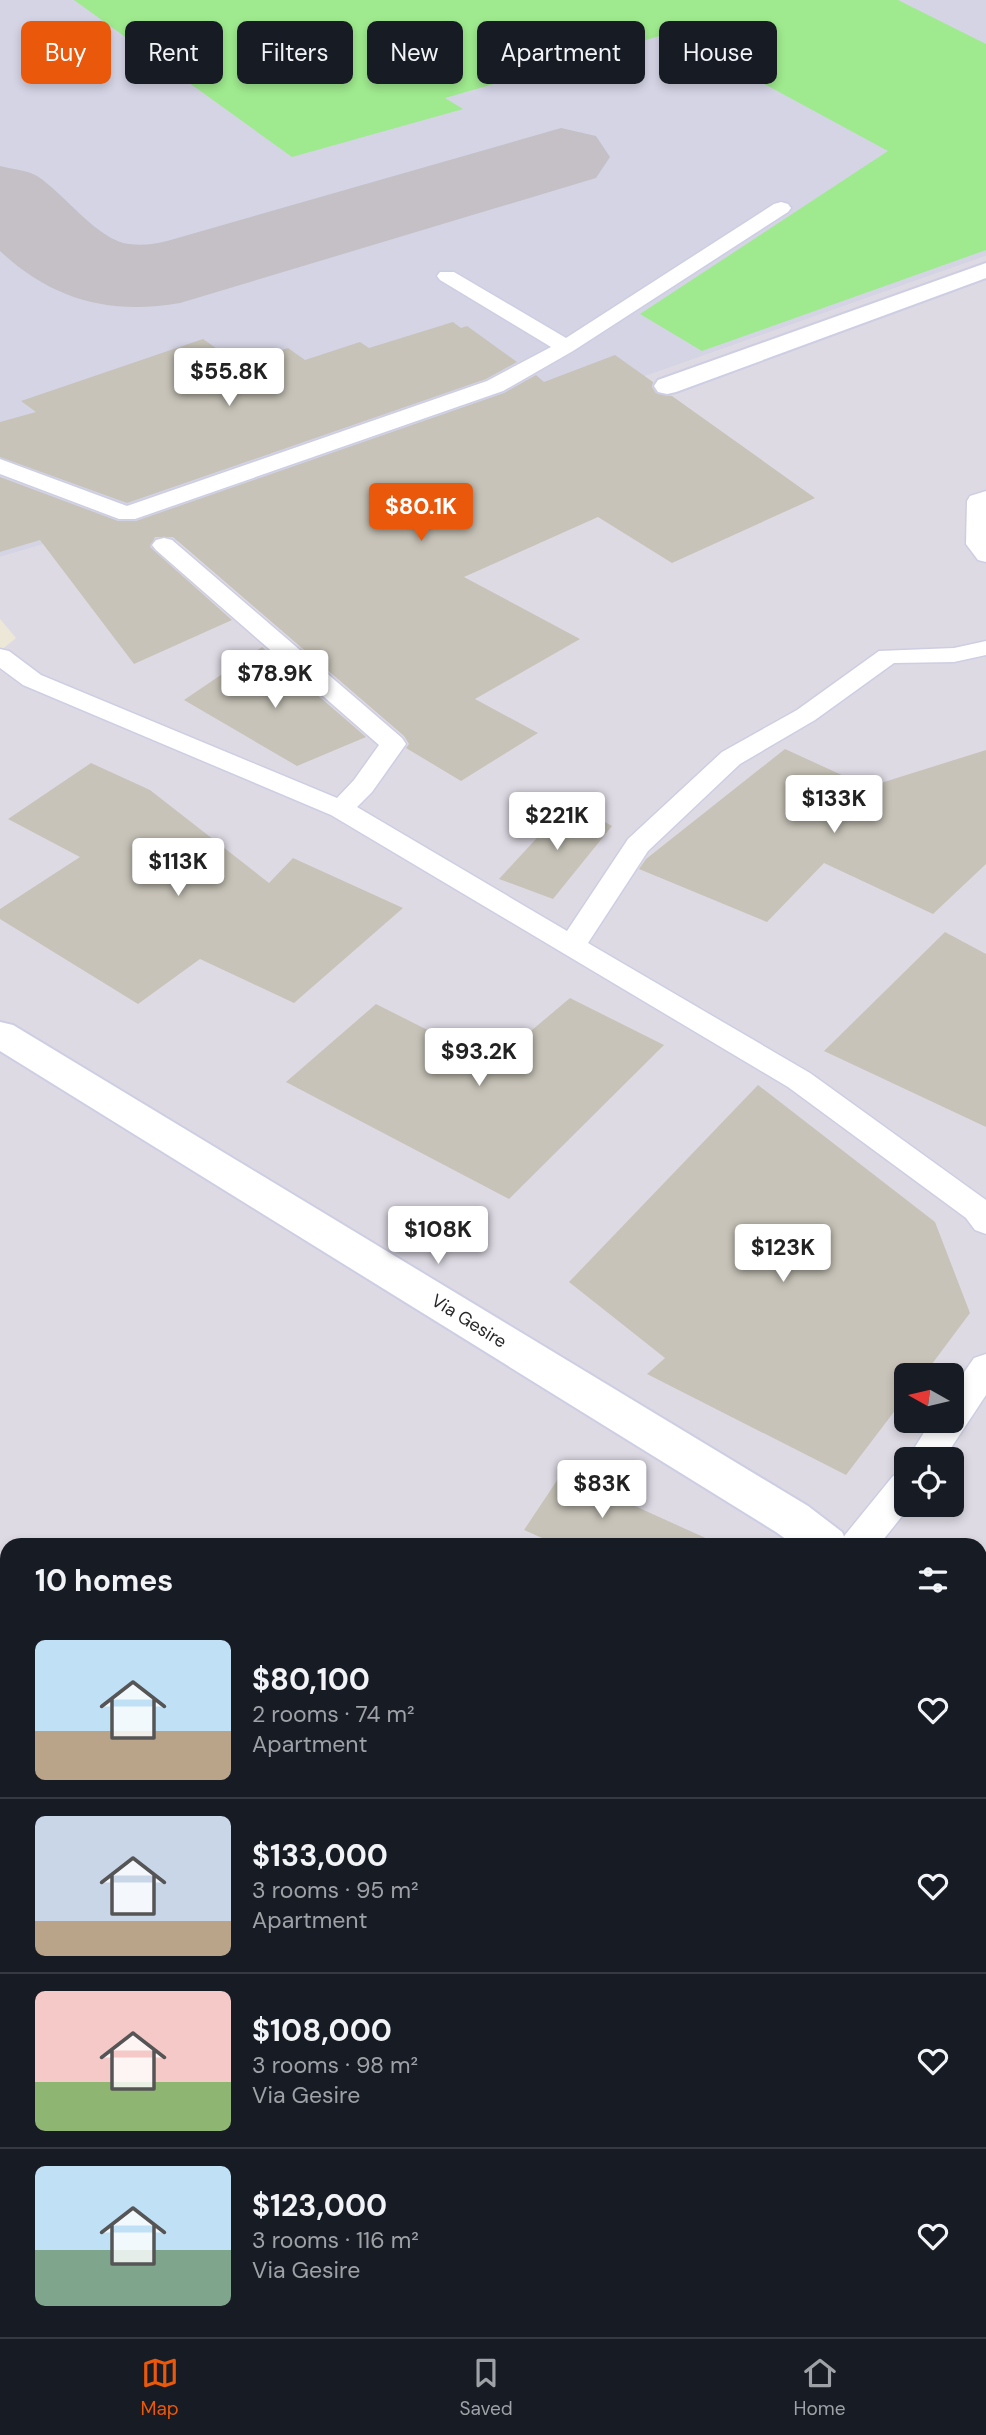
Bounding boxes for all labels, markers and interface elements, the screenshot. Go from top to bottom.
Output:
chip: Buy [21,21,111,84]
chip: Rent [125,21,223,84]
chip: Filters [237,21,353,84]
chip: New [367,21,463,84]
chip: Apartment [477,21,645,84]
chip: House [659,21,777,84]
pin: $55.8K [172,348,286,408]
text: $55.8K [190,356,268,386]
pin: $80.1K [364,484,478,543]
text: $80.1K [385,491,457,521]
pin: $78.9K [218,650,332,710]
text: $78.9K [237,658,313,688]
pin: $133K [785,776,883,835]
text: $133K [801,783,867,813]
pin: $221K [508,792,606,852]
text: $221K [525,800,589,830]
pin: $113K [129,838,227,898]
text: $113K [148,846,208,876]
pin: $93.2K [422,1028,536,1088]
text: $93.2K [441,1036,517,1066]
pin: $108K [389,1206,487,1266]
text: $108K [404,1214,472,1244]
pin: $123K [734,1224,832,1284]
text: $123K [751,1232,815,1262]
street label: Via Gesire [427,1288,511,1354]
north arrow [894,1363,964,1433]
map controls [894,1363,964,1517]
button: locate [894,1447,964,1517]
pin: $83K [561,1460,643,1520]
text: $83K [573,1468,631,1498]
text: 10 homes [35,1561,173,1600]
icon: filters [914,1561,952,1599]
text: $80,100 [252,1660,370,1699]
icon: home [91,1668,175,1752]
icon: heart [914,1691,952,1729]
text: 2 rooms · 74 m² [252,1699,415,1729]
text: Apartment [252,1729,367,1759]
text: $133,000 [252,1836,388,1875]
icon: home [91,1844,175,1928]
icon: heart [914,1867,952,1905]
text: 3 rooms · 95 m² [252,1875,419,1905]
text: Apartment [252,1905,367,1935]
text: $108,000 [252,2011,392,2050]
icon: home [91,2019,175,2103]
icon: heart [914,2042,952,2080]
text: 3 rooms · 98 m² [252,2050,418,2080]
text: Via Gesire [252,2080,360,2110]
text: $123,000 [252,2186,387,2225]
icon: home [91,2194,175,2278]
icon: heart [914,2217,952,2255]
text: 3 rooms · 116 m² [252,2225,419,2255]
text: Via Gesire [252,2255,360,2285]
tab: Map [140,2354,179,2421]
tab: Saved [460,2354,513,2421]
tab: Home [794,2354,846,2421]

